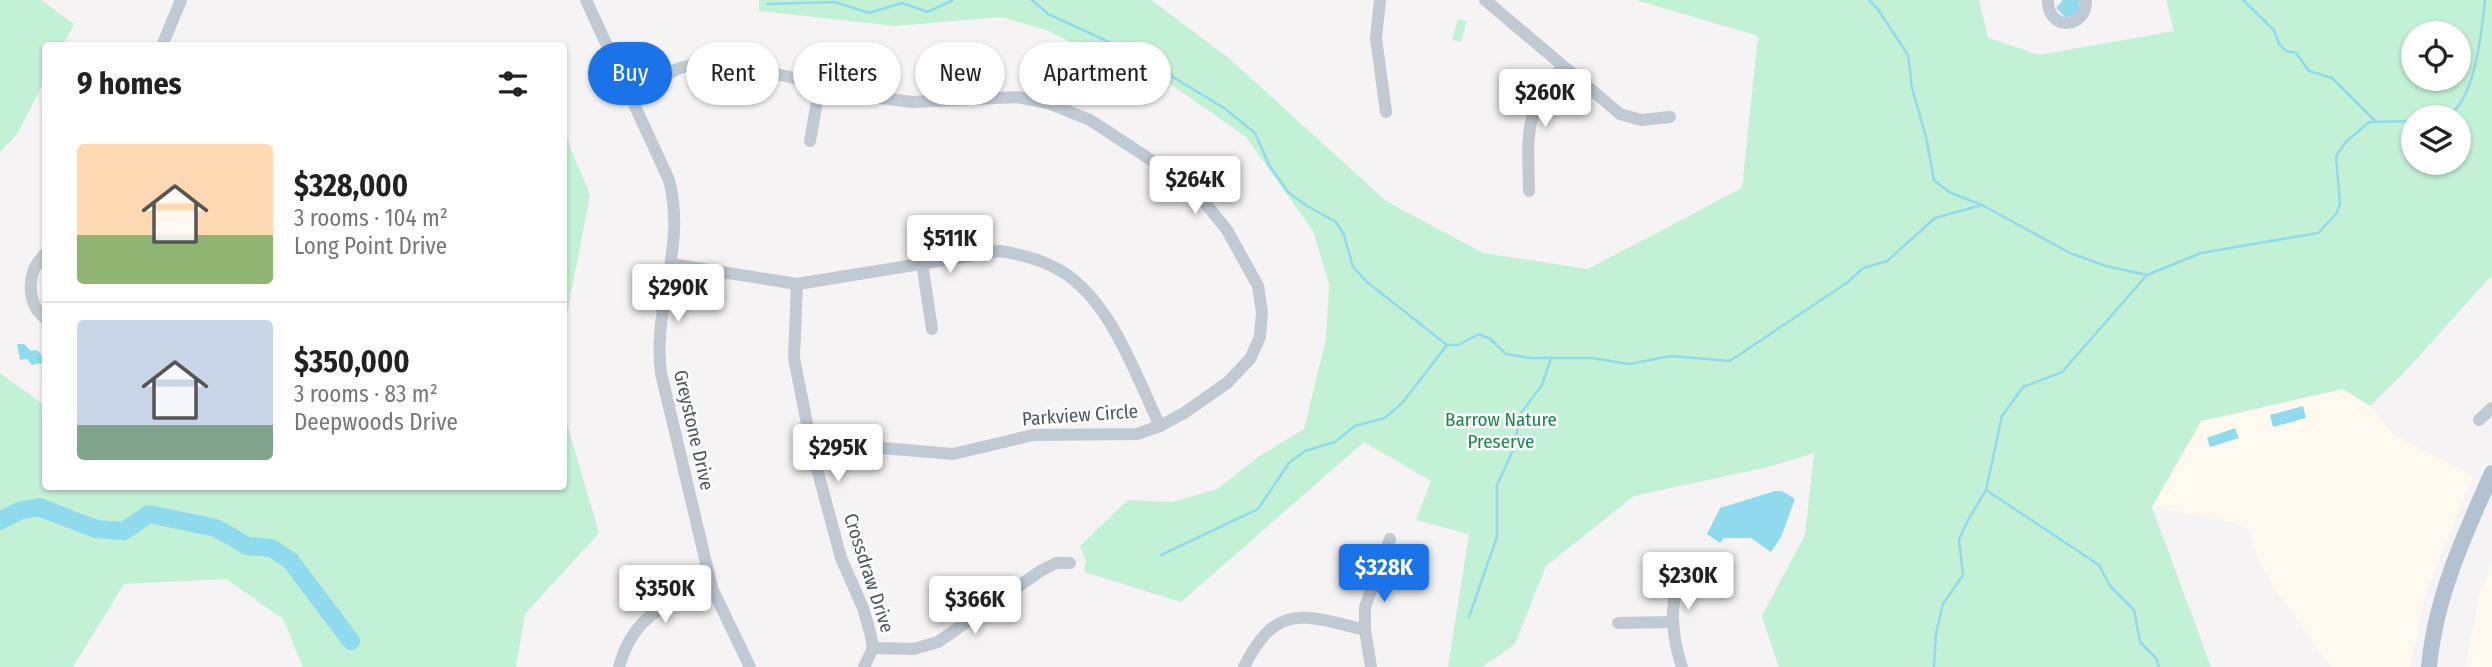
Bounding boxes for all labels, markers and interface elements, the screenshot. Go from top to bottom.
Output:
map controls [2401,21,2471,175]
button: locate [2401,21,2471,91]
chip: Buy [588,42,672,105]
chip: Rent [686,42,779,105]
chip: Filters [793,42,901,105]
chip: New [915,42,1005,105]
chip: Apartment [1019,42,1171,105]
icon: filters [494,65,532,103]
text: 9 homes [77,66,182,102]
pin: $260K [1496,69,1594,129]
text: $260K [1515,78,1575,106]
button: layers [2401,105,2471,175]
pin: $264K [1146,156,1244,216]
text: $264K [1165,165,1225,193]
text: $328,000 [294,168,408,204]
icon: home [133,172,217,256]
text: 3 rooms · 104 m² [294,204,448,232]
pin: $511K [901,216,999,275]
text: $511K [923,224,977,252]
text: Long Point Drive [294,232,447,260]
pin: $290K [629,264,727,324]
text: $290K [648,273,708,301]
text: $350,000 [294,344,410,380]
icon: home [133,348,217,432]
street label: Greystone Drive [669,368,719,492]
text: 3 rooms · 83 m² [294,380,438,408]
street label: Parkview Circle [1021,399,1139,431]
text: Deepwoods Drive [294,408,458,436]
park label: Barrow Nature Preserve [1445,408,1557,453]
pin: $295K [789,424,887,484]
text: $295K [809,433,867,461]
street label: Crossdraw Drive [839,510,899,636]
pin: $328K [1335,544,1433,604]
pin: $230K [1639,552,1737,612]
text: $328K [1355,553,1413,581]
text: $230K [1659,561,1717,589]
pin: $350K [616,566,714,625]
text: $350K [635,574,695,602]
pin: $366K [926,576,1024,636]
text: $366K [945,585,1005,613]

